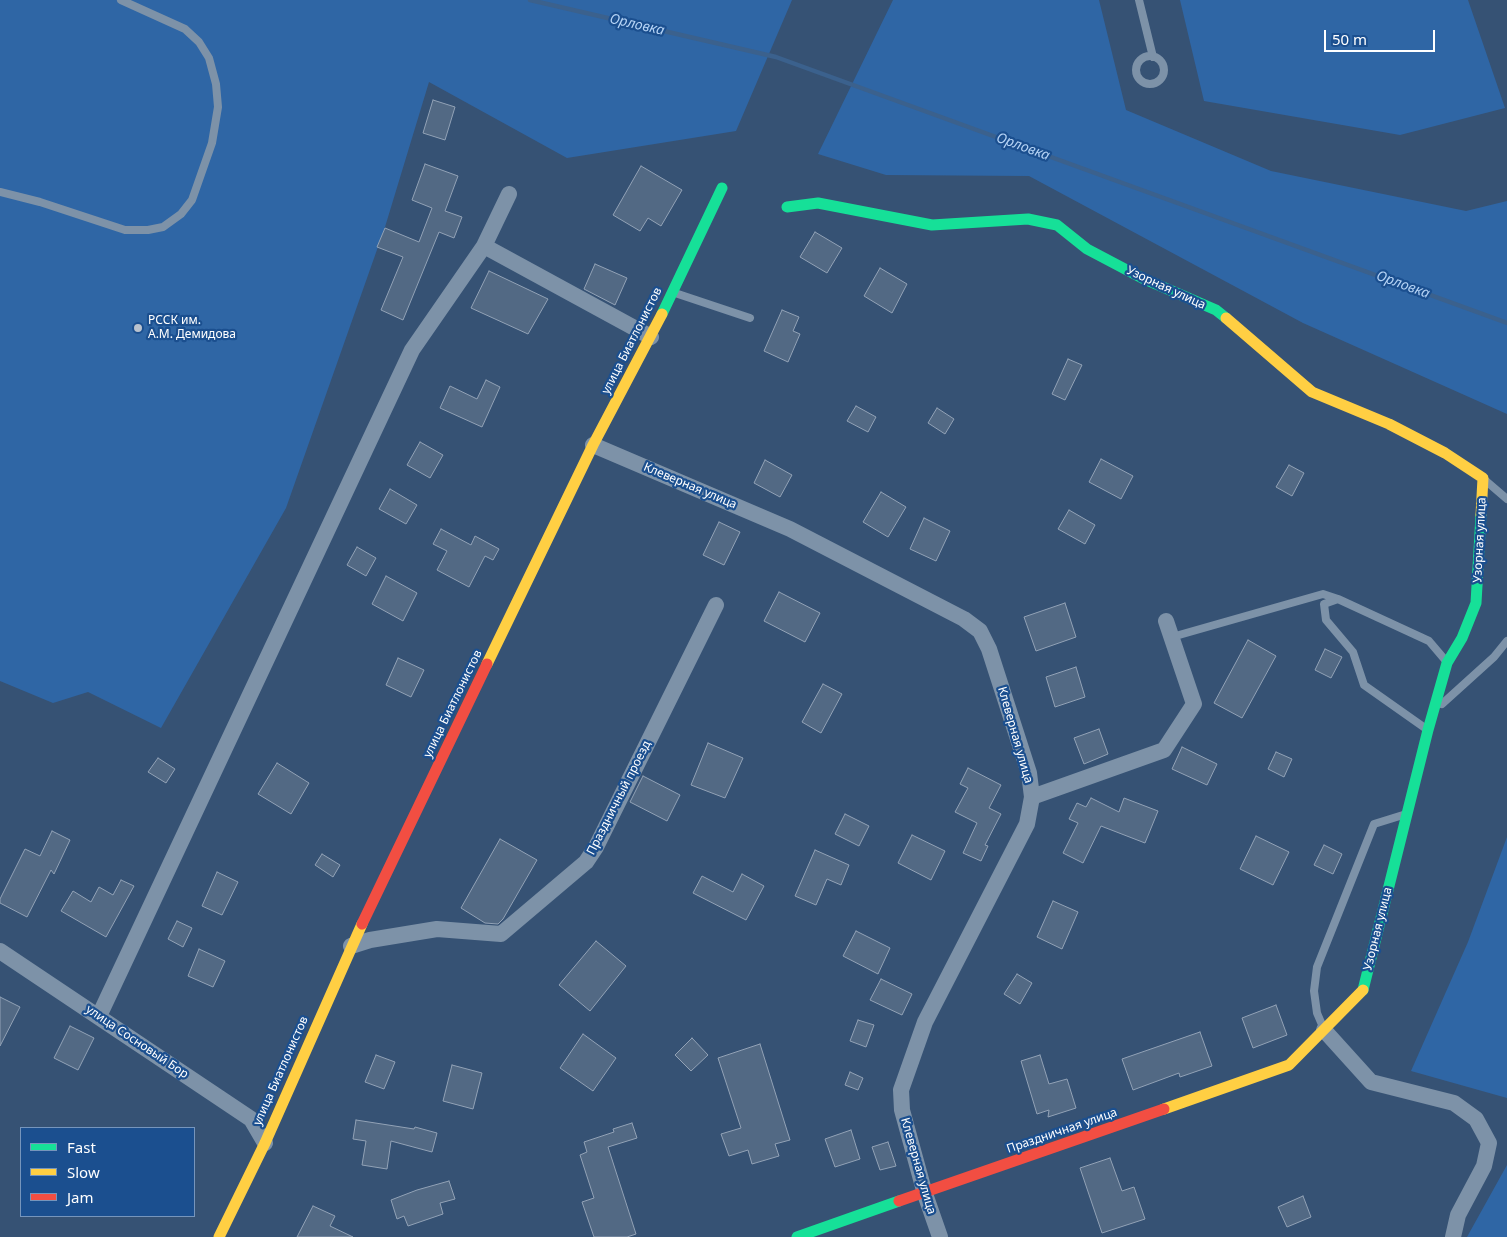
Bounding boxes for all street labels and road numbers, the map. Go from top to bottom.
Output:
street label: Узорная улица [1124,263,1208,313]
street label: улица Биатлонистов [599,285,665,397]
street label: Клеверная улица [641,460,739,512]
street label: Узорная улица [1471,497,1489,583]
street label: улица Биатлонистов [421,648,485,760]
street label: Клеверная улица [994,685,1036,785]
street label: Праздничный проезд [584,738,654,858]
street label: Узорная улица [1361,886,1395,972]
street label: улица Сосновый Бор [83,1002,191,1082]
street label: улица Биатлонистов [250,1014,312,1128]
street label: Праздничная улица [1005,1105,1119,1157]
street label: Клеверная улица [897,1116,939,1216]

